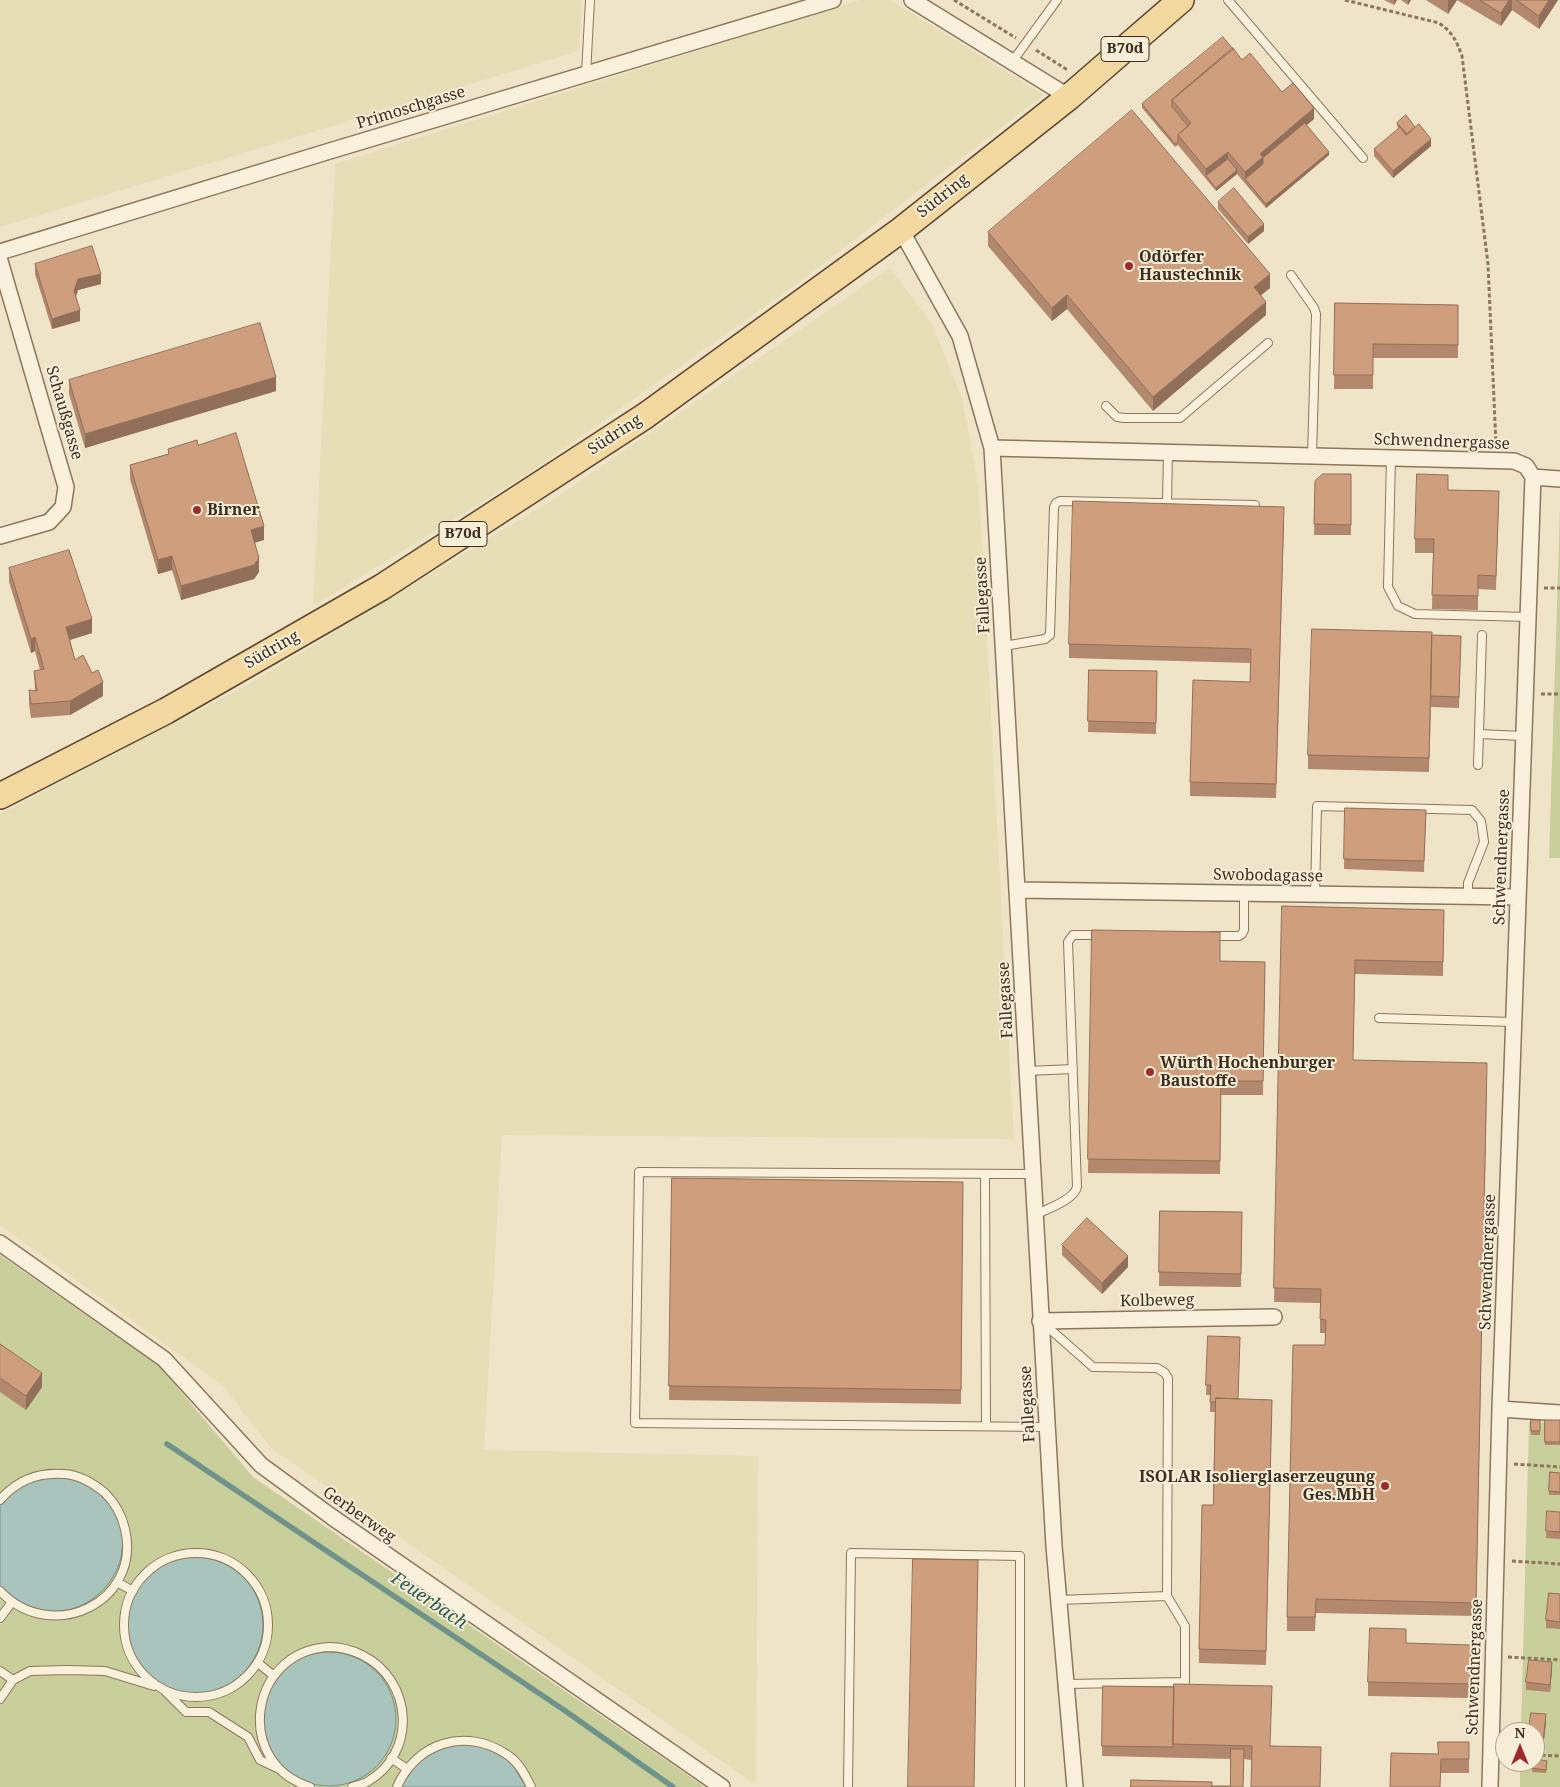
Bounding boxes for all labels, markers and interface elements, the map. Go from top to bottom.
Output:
road number: B70d [1101,36,1149,62]
street label: Primoschgasse [354,82,468,134]
street label: Südring [913,170,973,222]
place label: Odörfer Haustechnik [1139,247,1241,285]
marker: Odörfer Haustechnik [1123,260,1135,272]
street label: Schaußgasse [41,364,87,462]
street label: Südring [584,411,646,459]
street label: Schwendnergasse [1374,430,1510,454]
place label: Birner [207,500,260,520]
marker: Birner [191,504,203,516]
road number: B70d [439,522,487,546]
street label: Fallegasse [971,556,995,634]
street label: Südring [241,627,303,673]
street label: Schwendnergasse [1490,789,1514,925]
street label: Swobodagasse [1213,865,1323,887]
street label: Fallegasse [994,961,1018,1039]
place label: Würth Hochenburger Baustoffe [1160,1053,1335,1091]
marker: Würth Hochenburger Baustoffe [1144,1066,1156,1078]
street label: Schwendnergasse [1476,1194,1500,1330]
street label: Kolbeweg [1120,1291,1194,1311]
street label: Fallegasse [1016,1365,1040,1443]
place label: ISOLAR Isolierglaserzeugung Ges.MbH [1139,1467,1375,1505]
marker: ISOLAR Isolierglaserzeugung Ges.MbH [1379,1480,1391,1492]
street label: Gerberweg [319,1483,399,1547]
water label: Feuerbach [387,1568,471,1634]
street label: Schwendnergasse [1463,1599,1487,1735]
north arrow [1495,1722,1545,1772]
text: N [1514,1723,1526,1742]

